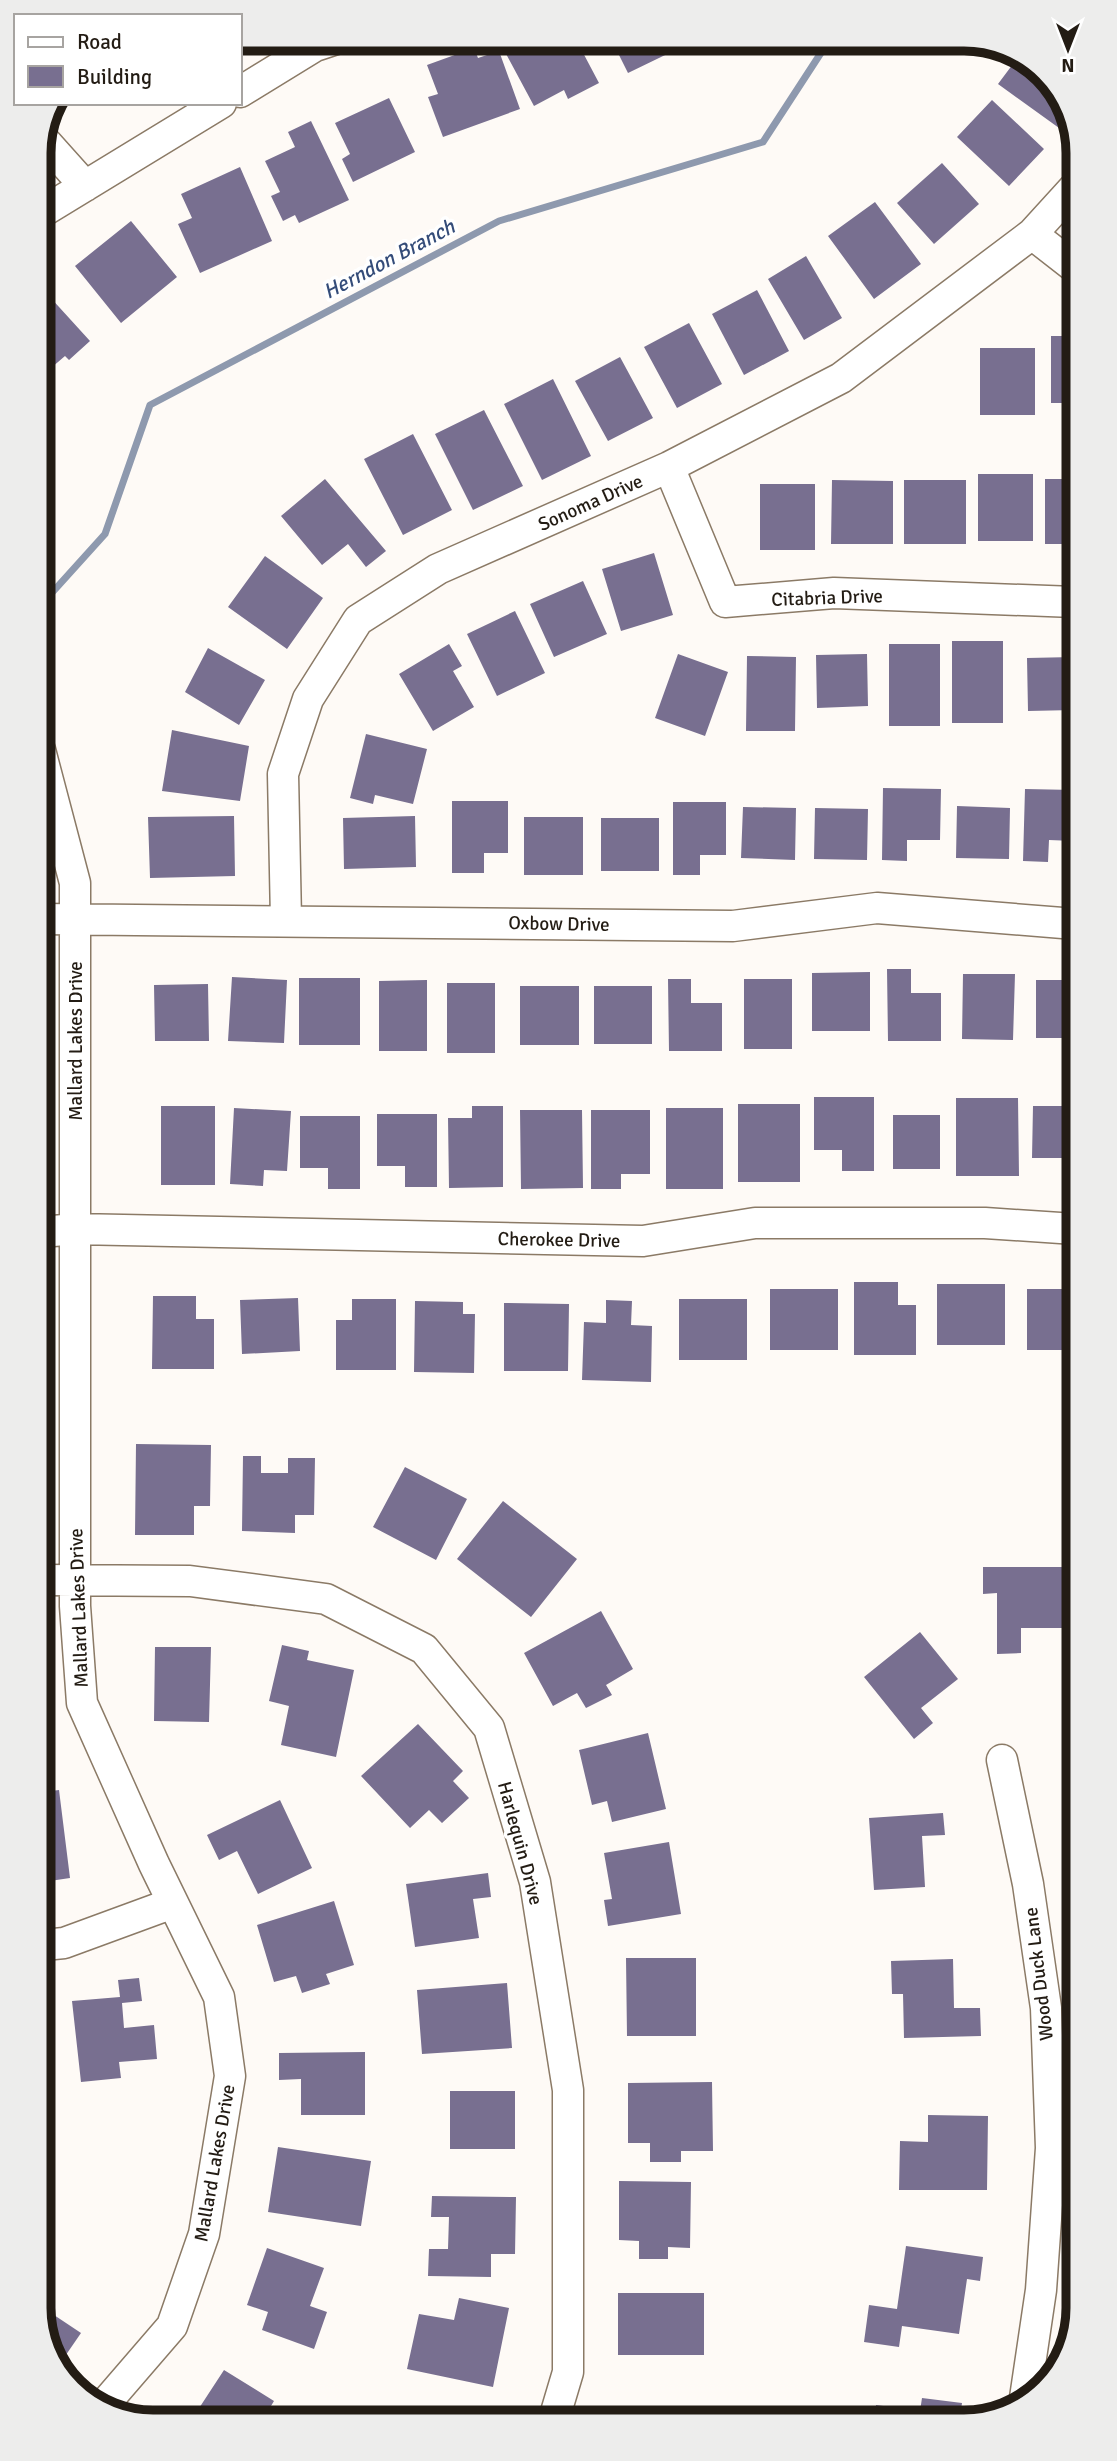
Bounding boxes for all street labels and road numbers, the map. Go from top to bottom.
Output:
street label: Sonoma Drive [534,469,647,537]
street label: Citabria Drive [771,584,883,612]
street label: Oxbow Drive [508,911,610,937]
street label: Mallard Lakes Drive [64,961,88,1121]
street label: Cherokee Drive [497,1227,621,1253]
street label: Mallard Lakes Drive [64,1528,94,1688]
street label: Harlequin Drive [492,1779,548,1908]
street label: Wood Duck Lane [1019,1906,1059,2042]
street label: Mallard Lakes Drive [189,2082,241,2244]

